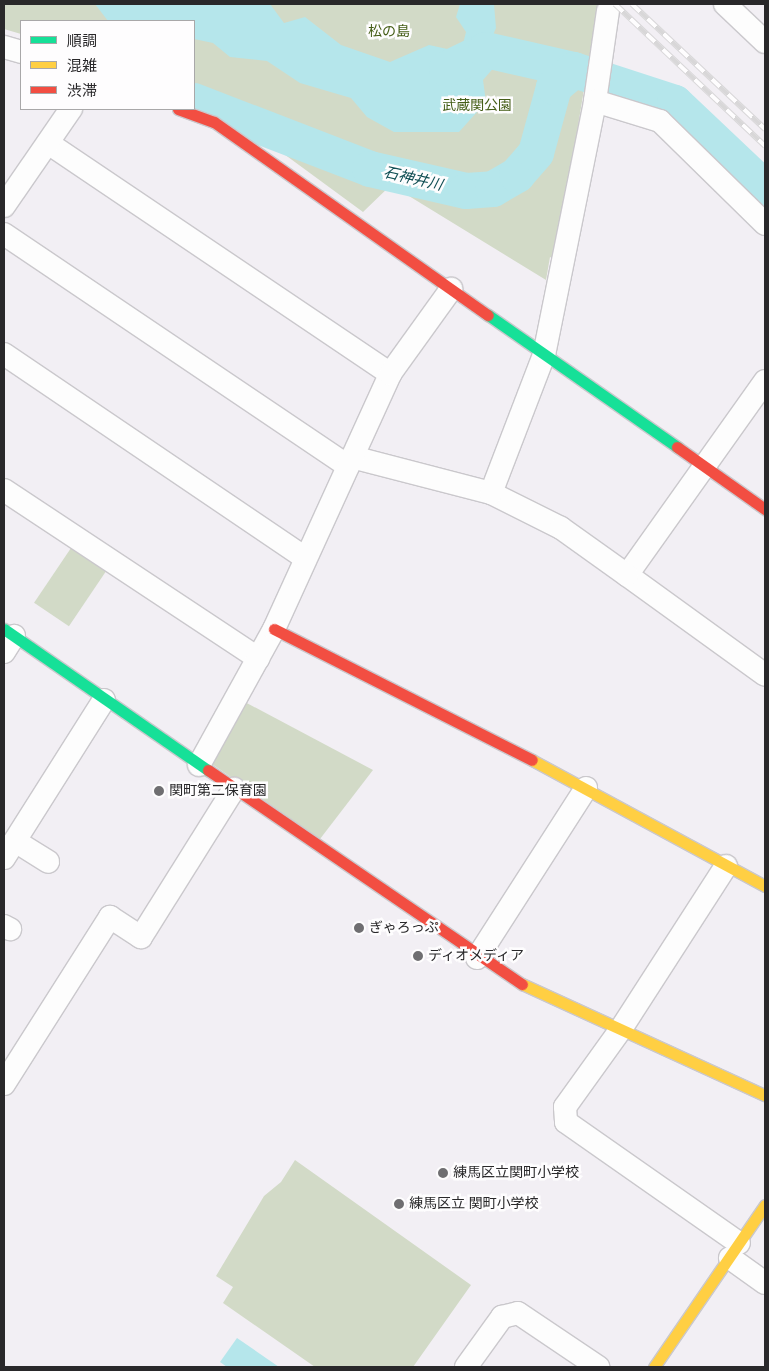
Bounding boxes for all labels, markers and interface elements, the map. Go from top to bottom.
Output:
legend [20,20,195,110]
park label: 松の島 [368,24,410,40]
text: 順調 [67,31,97,51]
text: 混雑 [67,56,97,76]
text: 渋滞 [67,81,97,101]
park label: 武蔵関公園 [442,98,512,114]
water label: 石神井川 [382,163,444,195]
place label: 関町第二保育園 [169,783,267,799]
marker: 関町第二保育園 [153,785,165,797]
place label: ぎゃろっぷ [369,920,439,936]
marker: ぎゃろっぷ [353,922,365,934]
place label: ディオメディア [428,948,526,964]
marker: ディオメディア [412,950,424,962]
place label: 練馬区立関町小学校 [453,1165,579,1181]
marker: 練馬区立関町小学校 [437,1167,449,1179]
place label: 練馬区立 関町小学校 [409,1196,539,1212]
marker: 練馬区立 関町小学校 [393,1198,405,1210]

